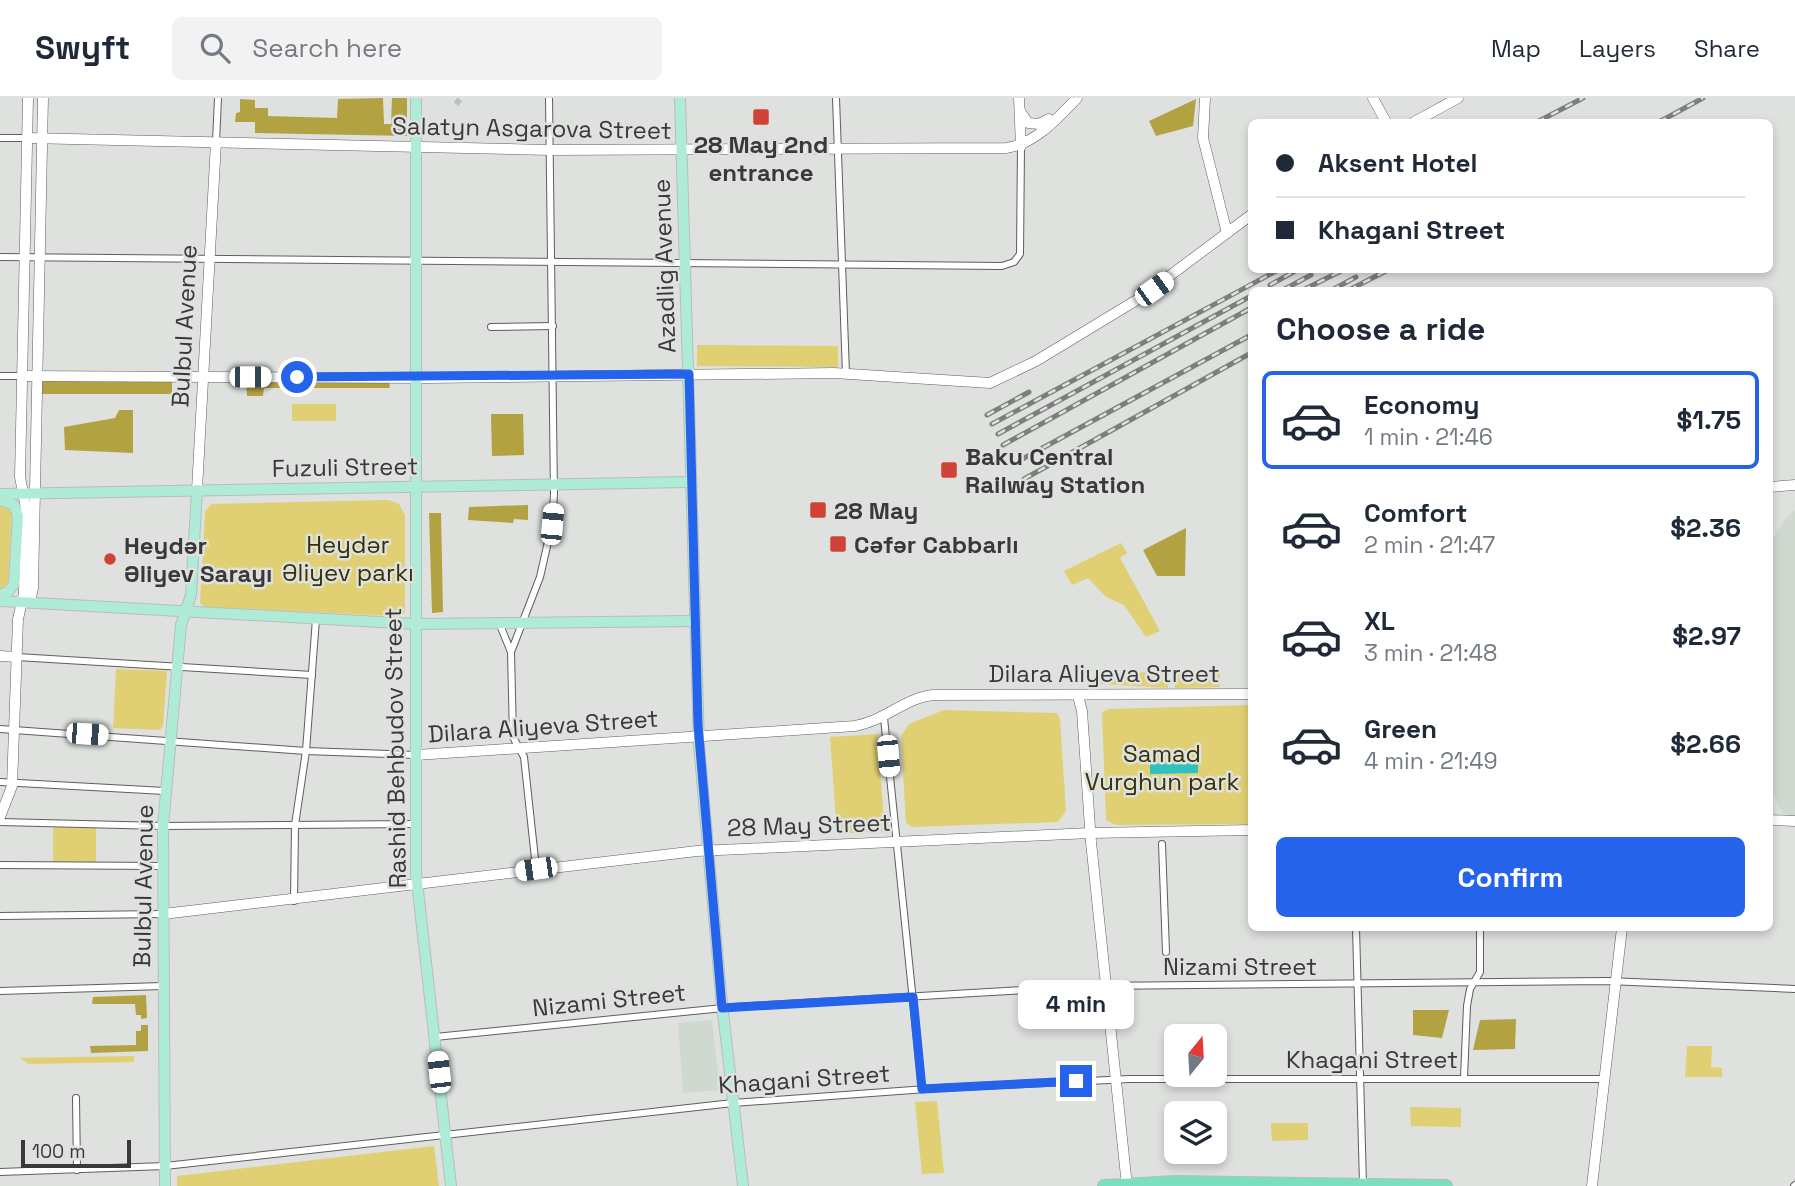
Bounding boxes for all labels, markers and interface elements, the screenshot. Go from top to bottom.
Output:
search box [172,17,662,80]
text: Swyft [35,27,130,69]
icon: search [196,29,234,67]
text: Search here [252,31,402,65]
text: Map [1491,33,1541,64]
text: Layers [1579,33,1656,64]
text: Share [1694,33,1760,64]
marker: 28 May 2nd entrance [751,107,771,127]
street label: Salatyn Asgarova Street [392,110,672,146]
place label: 28 May 2nd entrance [694,129,828,188]
text: Aksent Hotel [1318,146,1477,180]
street label: Azadlig Avenue [645,178,683,354]
text: Khagani Street [1318,213,1505,247]
street label: Bulbul Avenue [164,244,204,408]
car [1131,268,1178,310]
text: Choose a ride [1276,309,1486,349]
route start [281,361,313,393]
car [230,367,272,388]
text: Economy [1364,388,1480,422]
icon: car [1280,389,1343,452]
text: $1.75 [1677,403,1741,437]
text: 1 min · 21:46 [1364,422,1493,452]
place label: Baku Central Railway Station [965,441,1145,500]
street label: Fuzuli Street [272,450,418,484]
marker: Baku Central Railway Station [939,460,959,480]
place label: 28 May [834,495,918,526]
text: Comfort [1364,496,1467,530]
icon: car [1280,497,1343,560]
marker: 28 May [808,500,828,520]
car [540,502,565,546]
text: $2.36 [1670,511,1741,545]
park label: Heydər Əliyev parkı [282,529,414,588]
place label: Cəfər Cabbarlı [854,529,1019,560]
place label: Heydər Əliyev Sarayı [124,530,272,589]
text: 2 min · 21:47 [1364,530,1495,560]
marker: Cəfər Cabbarlı [828,534,848,554]
marker: Heydər Əliyev Sarayı [102,551,118,567]
text: XL [1364,604,1395,638]
icon: car [1280,605,1343,668]
street label: Rashid Behbudov Street [377,607,413,889]
text: $2.97 [1672,619,1741,653]
text: 3 min · 21:48 [1364,638,1497,668]
street label: Dilara Aliyeva Street [989,658,1219,689]
street label: Dilara Aliyeva Street [427,702,659,750]
text: Green [1364,712,1437,746]
icon: car [1280,713,1343,776]
car [66,722,109,746]
text: $2.66 [1670,727,1741,761]
car [876,734,901,778]
park label: Samad Vurghun park [1085,738,1239,797]
text: 4 min · 21:49 [1364,746,1498,776]
street label: Bulbul Avenue [126,804,160,968]
street label: 28 May Street [726,807,892,843]
button: Confirm [1276,837,1745,917]
car [514,856,559,882]
street label: Nizami Street [1163,951,1317,982]
street label: Nizami Street [531,977,687,1023]
callout: 4 min [1018,979,1134,1028]
text: 4 min [1046,989,1106,1019]
north arrow [1164,1024,1227,1087]
map controls [1164,1024,1227,1164]
street label: Khagani Street [1286,1044,1458,1075]
car [427,1050,452,1094]
street label: Khagani Street [717,1058,891,1100]
route end [1060,1065,1092,1097]
button: layers [1164,1101,1227,1164]
scale bar [21,1137,131,1169]
text: 100 m [32,1139,86,1164]

